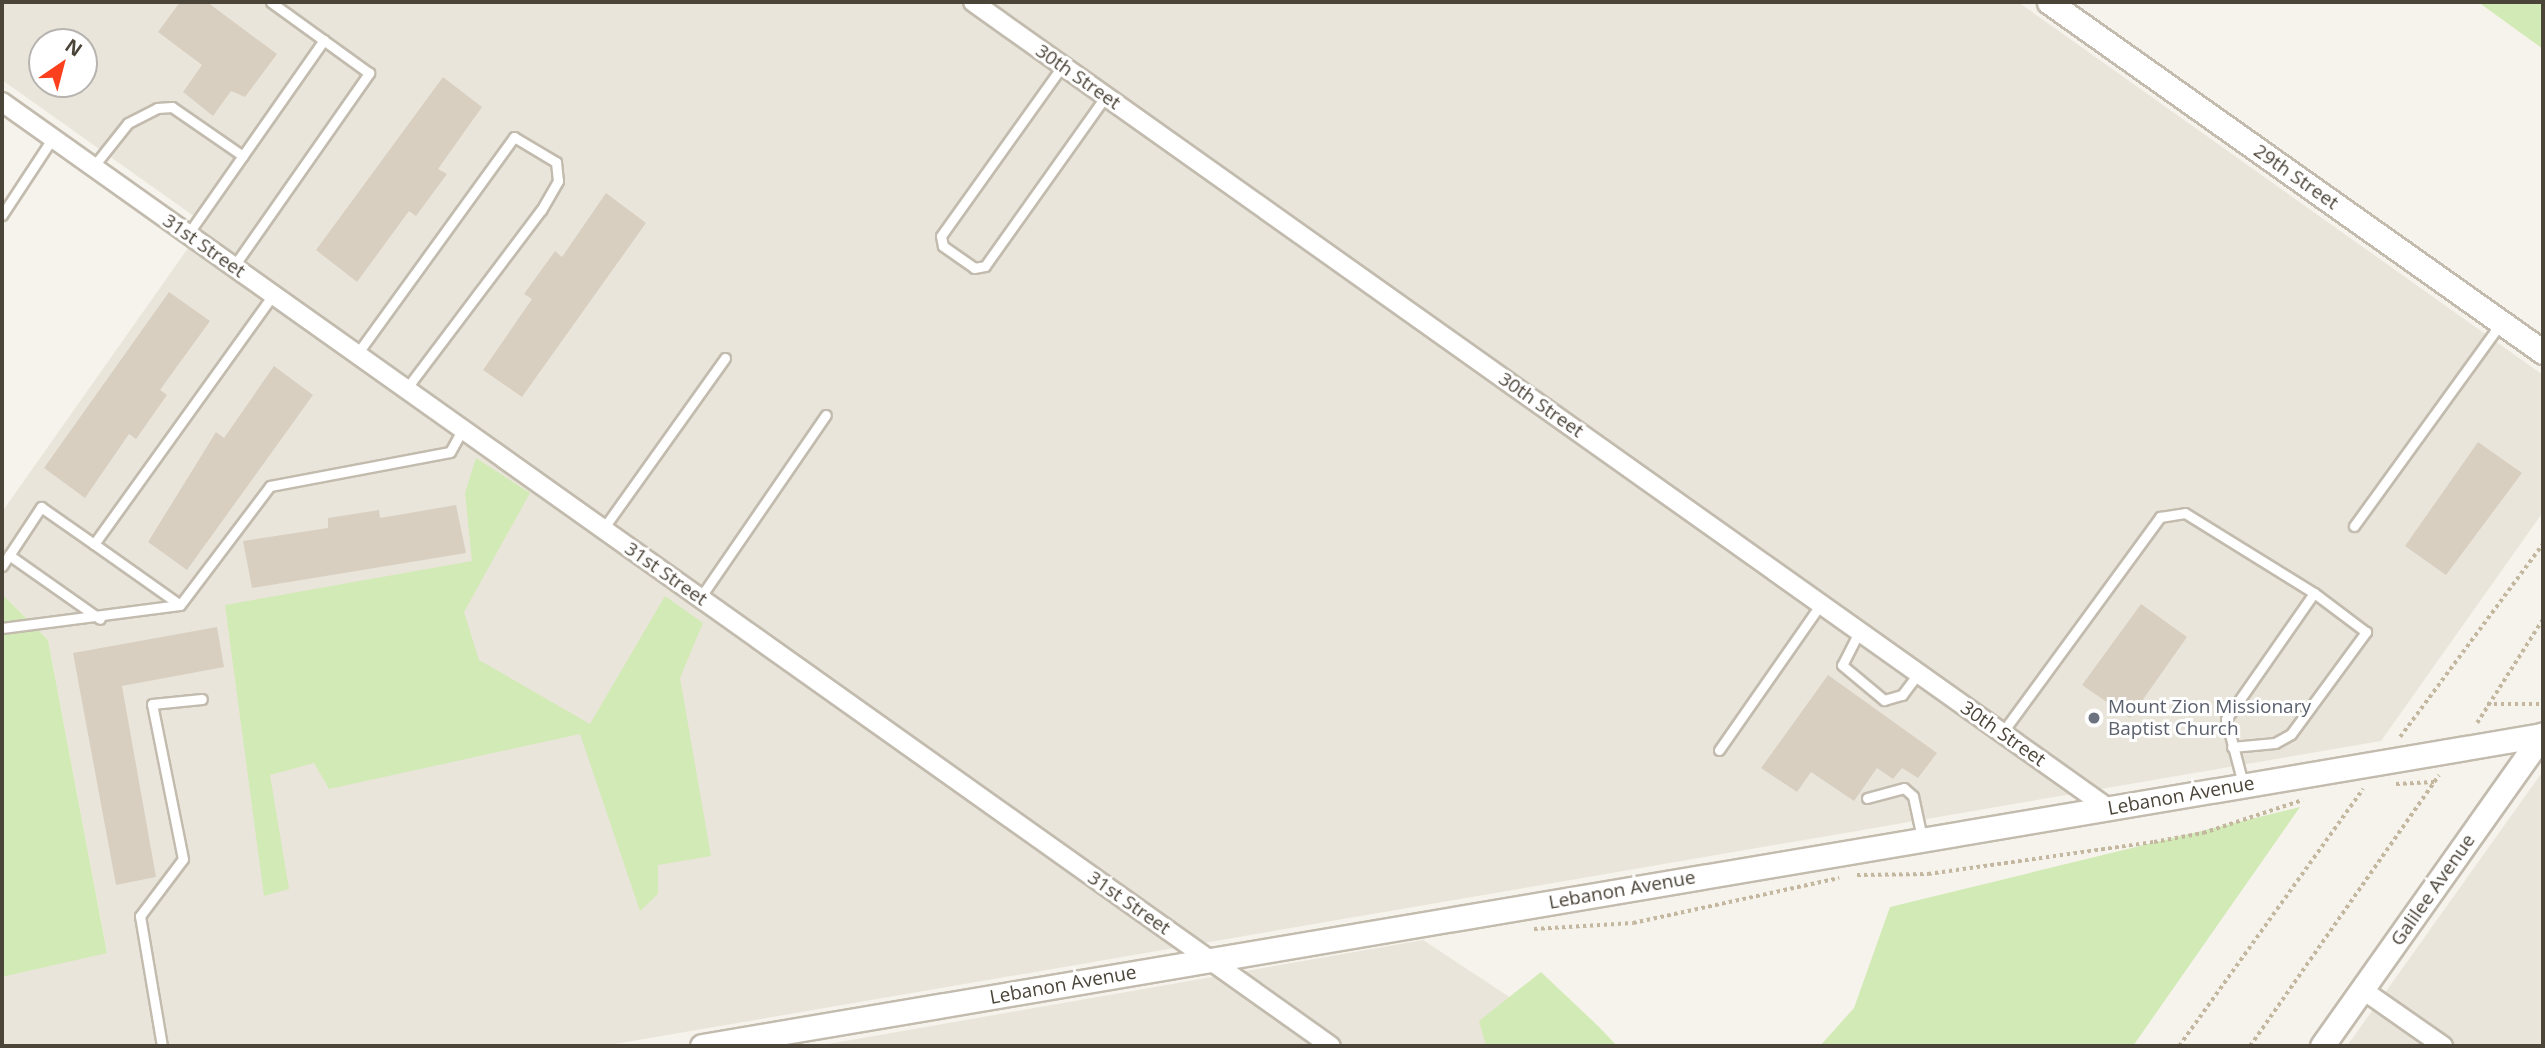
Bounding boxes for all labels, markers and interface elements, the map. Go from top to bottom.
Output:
north arrow [28,28,98,98]
text: N [60,32,88,63]
street label: 30th Street [1031,40,1125,114]
street label: 29th Street [2249,140,2343,214]
street label: 31st Street [158,209,250,283]
street label: 30th Street [1494,368,1588,442]
street label: 31st Street [620,537,712,611]
place label: Mount Zion Missionary Baptist Church [2108,696,2311,740]
street label: 30th Street [1956,697,2050,771]
marker: Mount Zion Missionary Baptist Church [2086,710,2102,726]
street label: Lebanon Avenue [2106,772,2256,820]
street label: Galilee Avenue [2386,830,2480,950]
street label: 31st Street [1083,866,1175,940]
street label: Lebanon Avenue [1547,866,1697,914]
street label: Lebanon Avenue [988,961,1138,1009]

